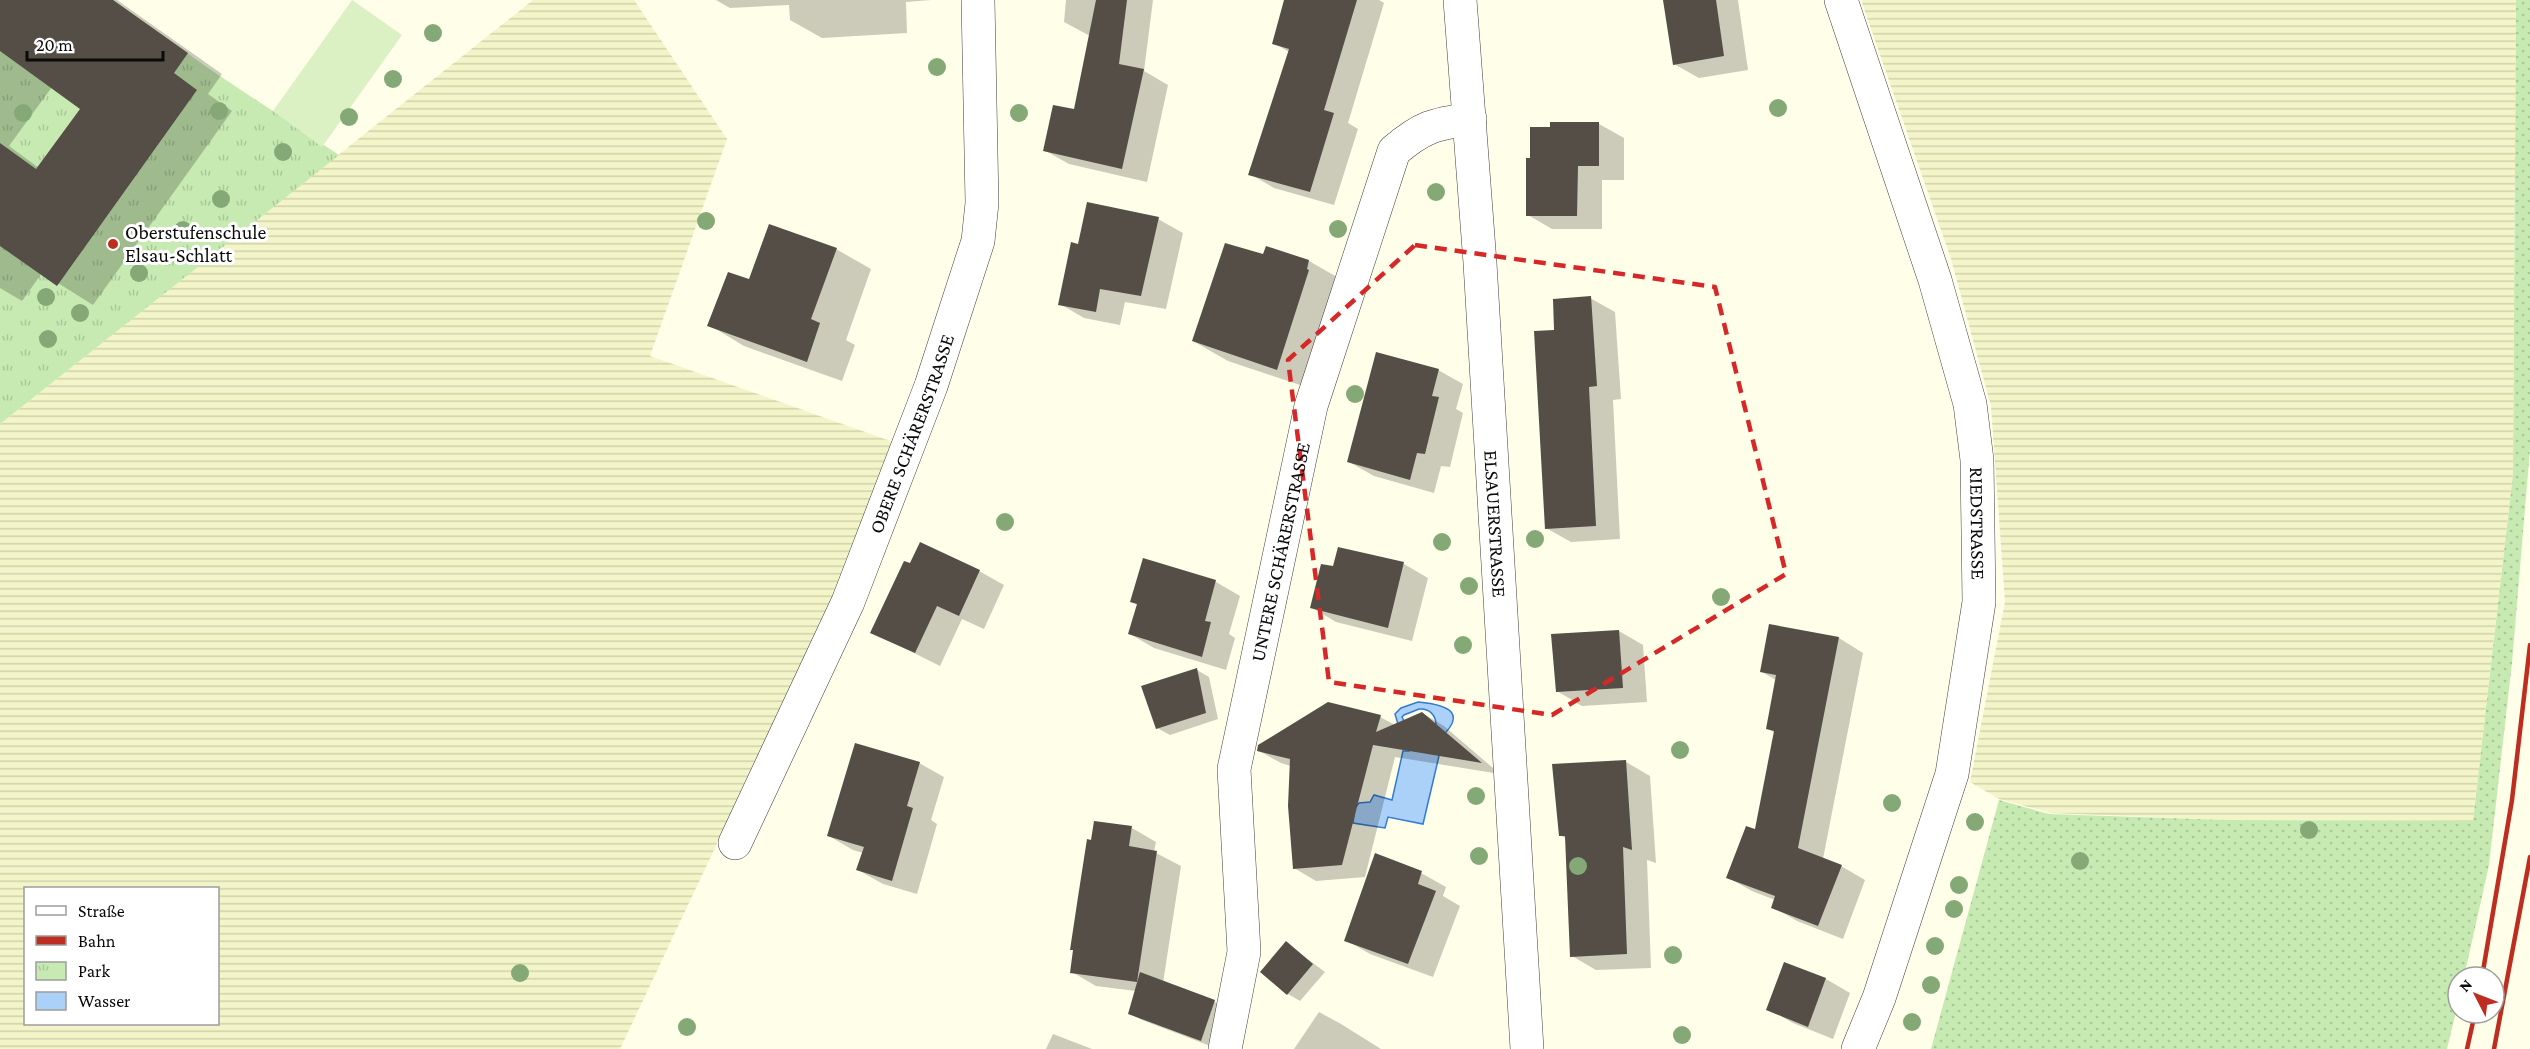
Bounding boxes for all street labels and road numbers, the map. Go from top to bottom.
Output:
street label: OBERE SCHÄRERSTRASSE [864,331,958,537]
street label: UNTERE SCHÄRERSTRASSE [1246,440,1314,664]
street label: ELSAUERSTRASSE [1480,449,1511,598]
street label: RIEDSTRASSE [1966,467,1990,580]

